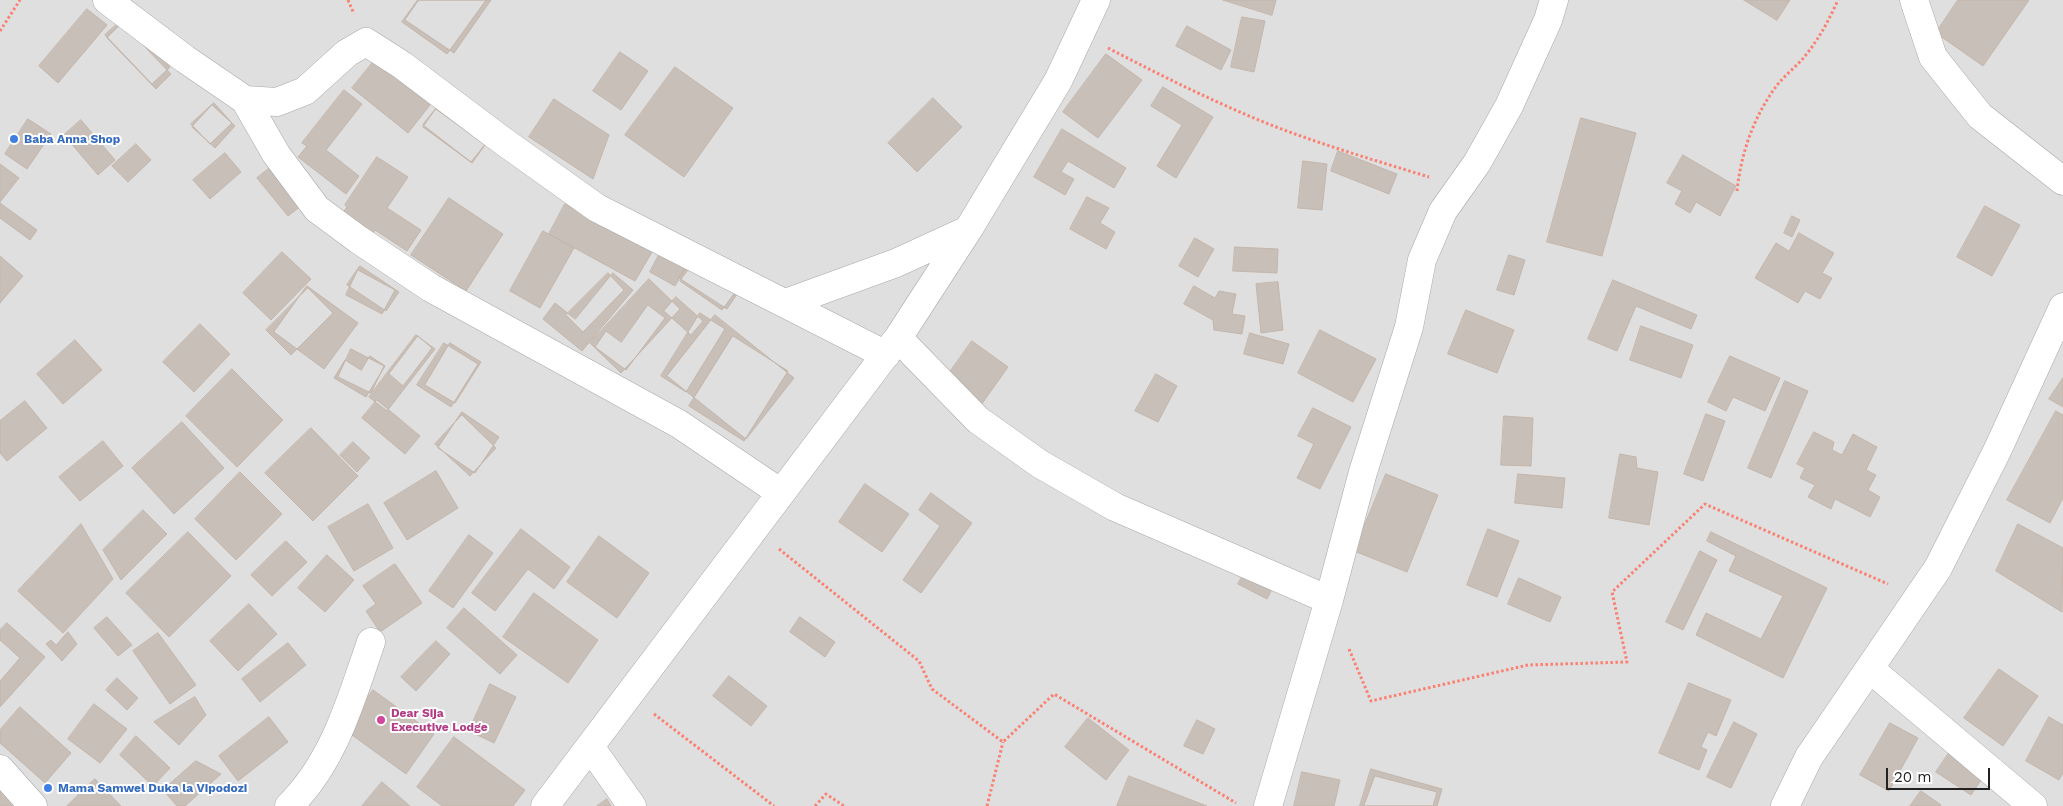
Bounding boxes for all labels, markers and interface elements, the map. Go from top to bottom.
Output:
place label: Baba Anna Shop [24,132,120,146]
marker: Baba Anna Shop [8,133,20,145]
place label: Dear Sija Executive Lodge [391,706,488,734]
marker: Dear Sija Executive Lodge [375,714,387,726]
scale bar [1888,758,1992,790]
text: 20 m [1894,768,1932,786]
place label: Mama Samwel Duka la Vipodozi [58,781,247,795]
marker: Mama Samwel Duka la Vipodozi [42,782,54,794]

